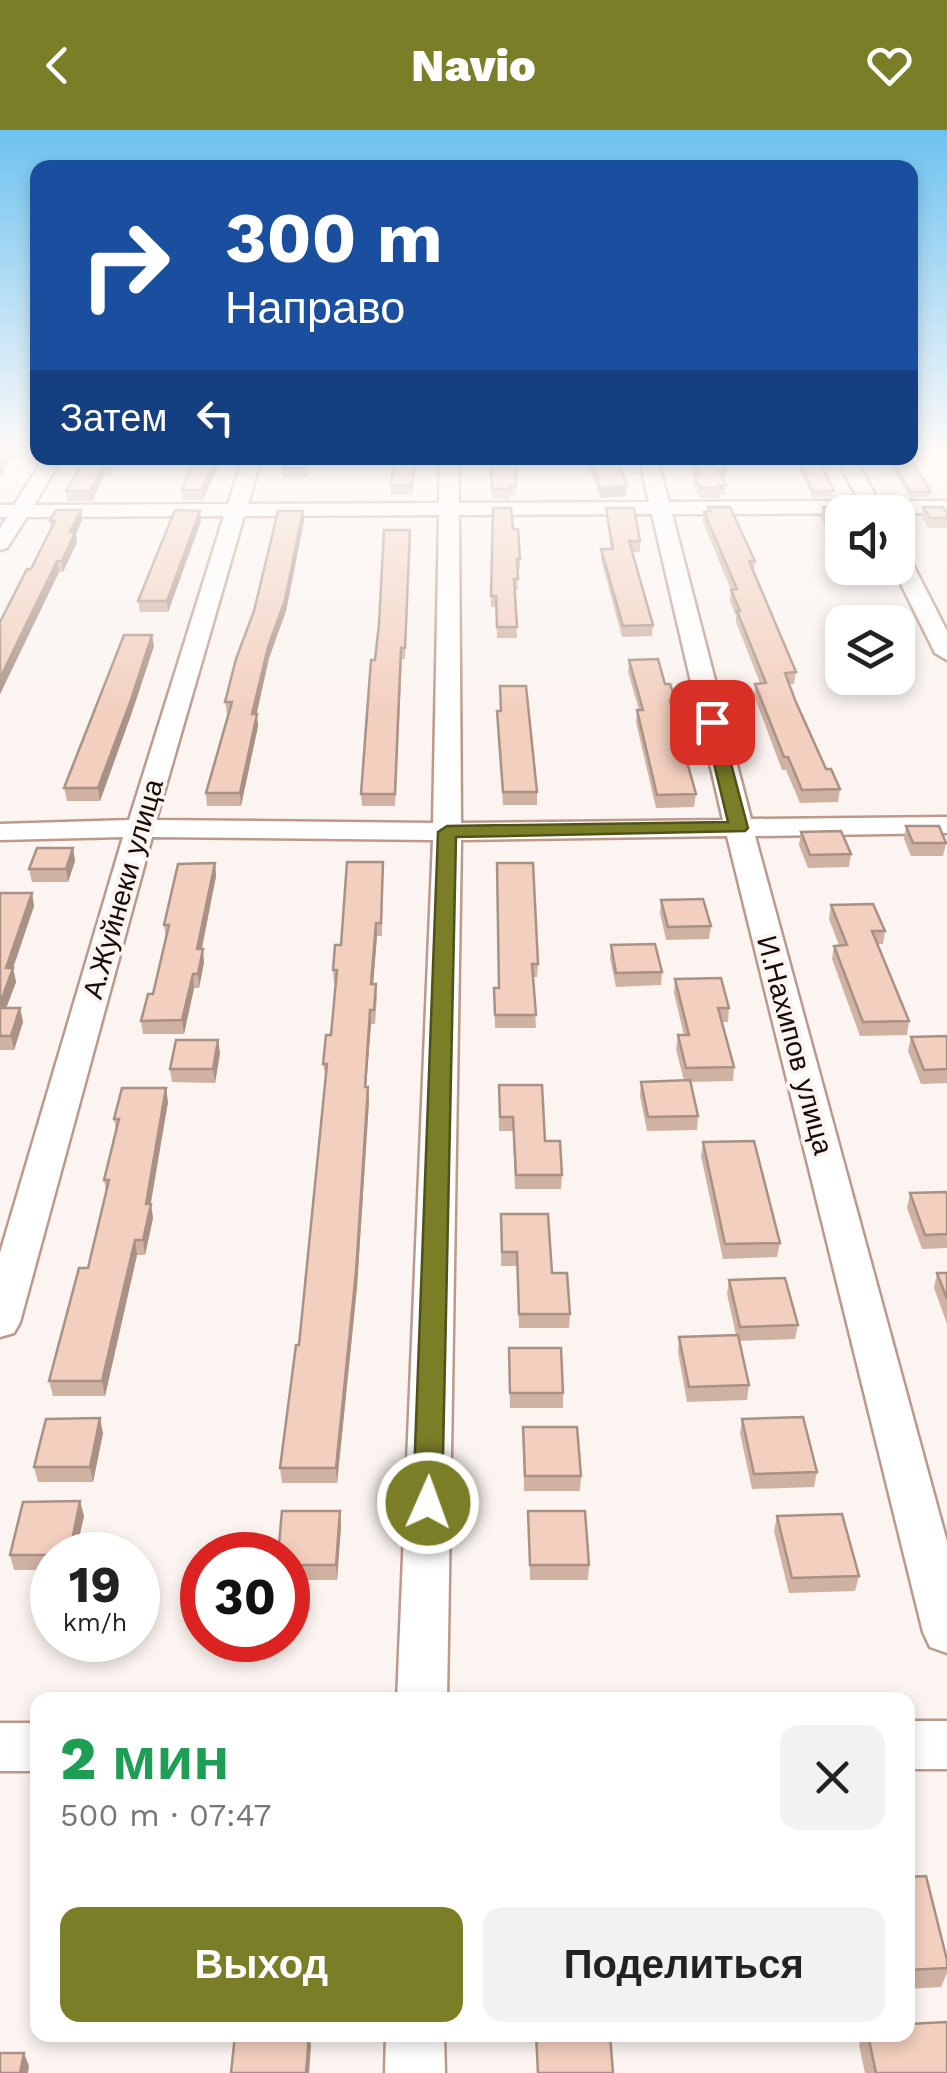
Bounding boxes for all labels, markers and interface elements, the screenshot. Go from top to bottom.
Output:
icon: back [30,38,85,93]
icon: heart [862,38,917,93]
text: Navio [411,39,536,92]
text: 300 m [225,197,443,279]
icon: right [60,200,190,330]
text: Направо [225,281,405,334]
icon: left [188,390,243,445]
text: Затем [60,396,168,440]
map controls [825,495,915,695]
button: sound [825,495,915,585]
button: layers [825,605,915,695]
pin [670,680,755,765]
icon: arrive [685,695,740,750]
street label: А.Жуйнеки улица [76,775,170,1003]
street label: И.Нахипов улица [750,932,840,1158]
position arrow [376,1451,480,1555]
speed limit sign: 30 [180,1532,310,1662]
text: 19 [69,1555,121,1614]
text: km/h [63,1608,127,1637]
text: 2 мин [60,1723,230,1794]
button: close [780,1725,885,1830]
text: 500 m · 07:47 [60,1796,272,1834]
button: Выход [60,1907,463,2022]
button: Поделиться [483,1907,885,2022]

